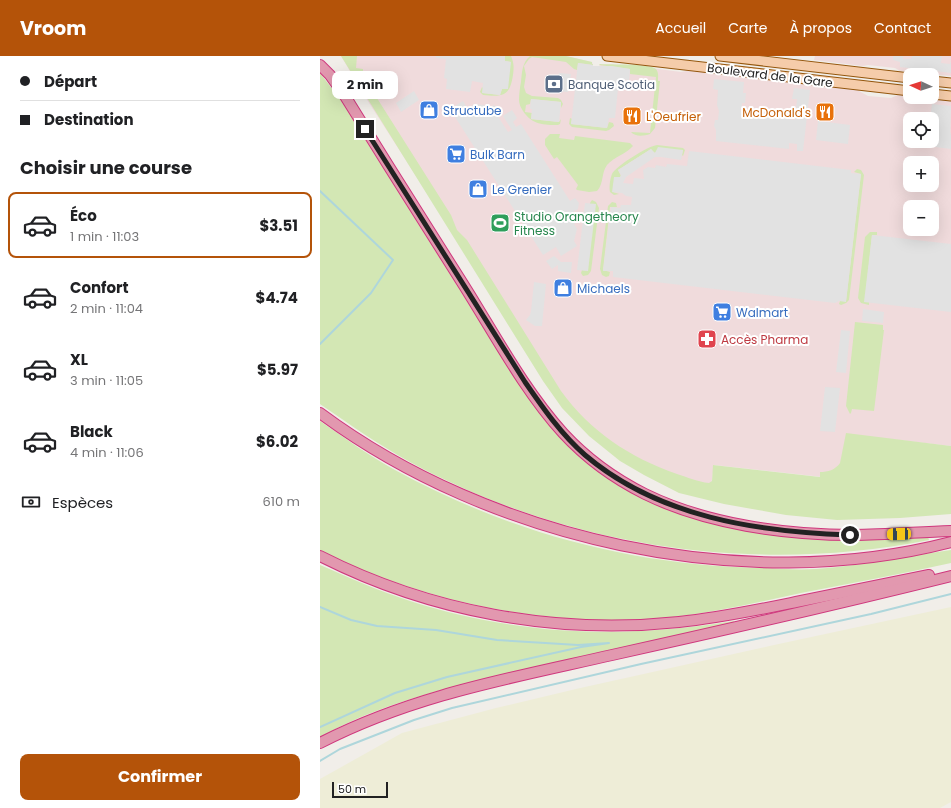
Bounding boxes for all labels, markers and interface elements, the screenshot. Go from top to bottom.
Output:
text: Vroom [20,15,86,42]
text: Accueil [655,18,706,38]
text: Carte [728,18,768,38]
text: À propos [790,18,852,38]
text: Contact [874,18,931,38]
street label: Boulevard de la Gare [706,59,834,91]
north arrow [903,68,939,104]
map controls [903,68,939,236]
text: Départ [44,71,97,92]
callout: 2 min [332,71,398,99]
bank icon: Banque Scotia [543,73,565,95]
text: 2 min [347,75,383,94]
place label: Banque Scotia [568,76,655,93]
shop icon: Structube [418,99,440,121]
restaurant icon: McDonald's [814,101,836,123]
place label: Structube [443,102,501,119]
place label: McDonald's [742,104,811,121]
restaurant icon: L'Oeufrier [621,105,643,127]
place label: L'Oeufrier [646,108,701,125]
text: Destination [44,109,134,130]
button: locate [903,112,939,148]
route end [356,120,374,138]
supermarket icon: Bulk Barn [445,143,467,165]
place label: Bulk Barn [470,146,525,163]
text: Choisir une course [20,155,192,180]
button: + [903,156,939,192]
shop icon: Le Grenier [467,178,489,200]
place label: Le Grenier [492,181,552,198]
button: − [903,200,939,236]
text: Éco [70,205,97,226]
icon: car [22,207,58,243]
place label: Studio Orangetheory Fitness [514,208,639,239]
sports icon: Studio Orangetheory Fitness [489,212,511,234]
text: $3.51 [259,215,298,236]
text: 1 min · 11:03 [70,227,139,246]
text: Confort [70,277,129,298]
shop icon: Michaels [552,277,574,299]
icon: car [22,279,58,315]
place label: Michaels [577,280,630,297]
text: $4.74 [256,287,298,308]
text: 2 min · 11:04 [70,299,143,318]
supermarket icon: Walmart [711,301,733,323]
place label: Walmart [736,304,788,321]
pharmacy icon: Accès Pharma [696,328,718,350]
place label: Accès Pharma [721,331,808,348]
text: XL [70,349,88,370]
icon: car [22,351,58,387]
text: $5.97 [257,359,298,380]
text: 3 min · 11:05 [70,371,143,390]
text: Black [70,421,113,442]
icon: car [22,423,58,459]
text: $6.02 [256,431,298,452]
text: 4 min · 11:06 [70,443,144,462]
icon: cash [20,491,42,513]
text: Espèces [52,492,113,513]
text: 610 m [263,492,300,511]
route start [841,526,859,544]
car [887,528,911,540]
button: Confirmer [20,754,300,800]
scale bar [332,780,388,799]
text: 50 m [338,781,366,797]

